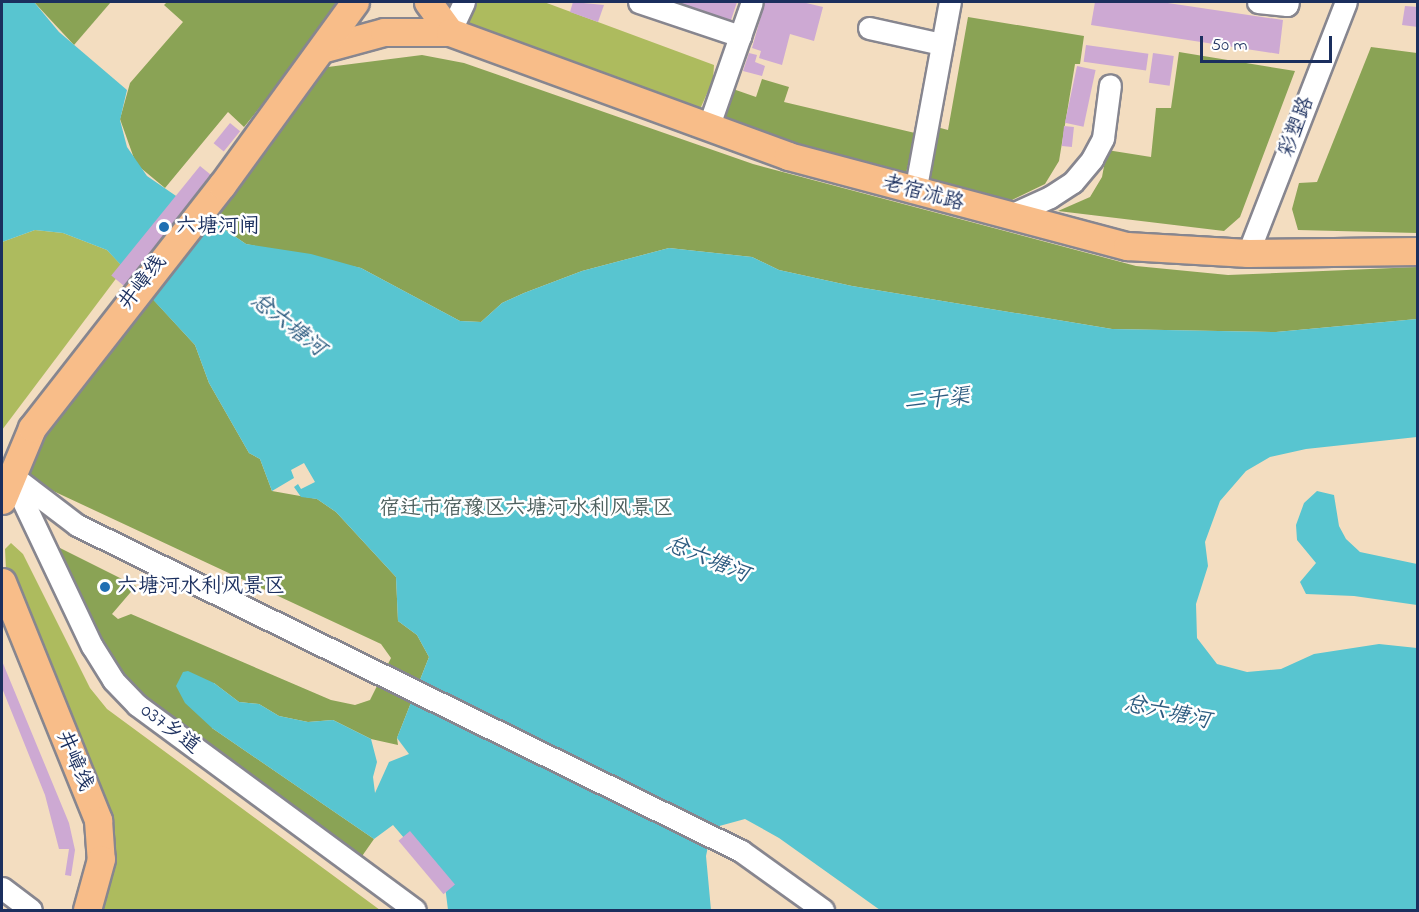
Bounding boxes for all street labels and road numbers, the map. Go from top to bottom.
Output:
street label: 彩塑路 [1274,93,1320,161]
street label: 老宿沭路 [879,171,967,217]
street label: 井嶂线 [114,250,172,316]
street label: 037乡道 [135,698,205,760]
street label: 井嶂线 [50,727,98,795]

